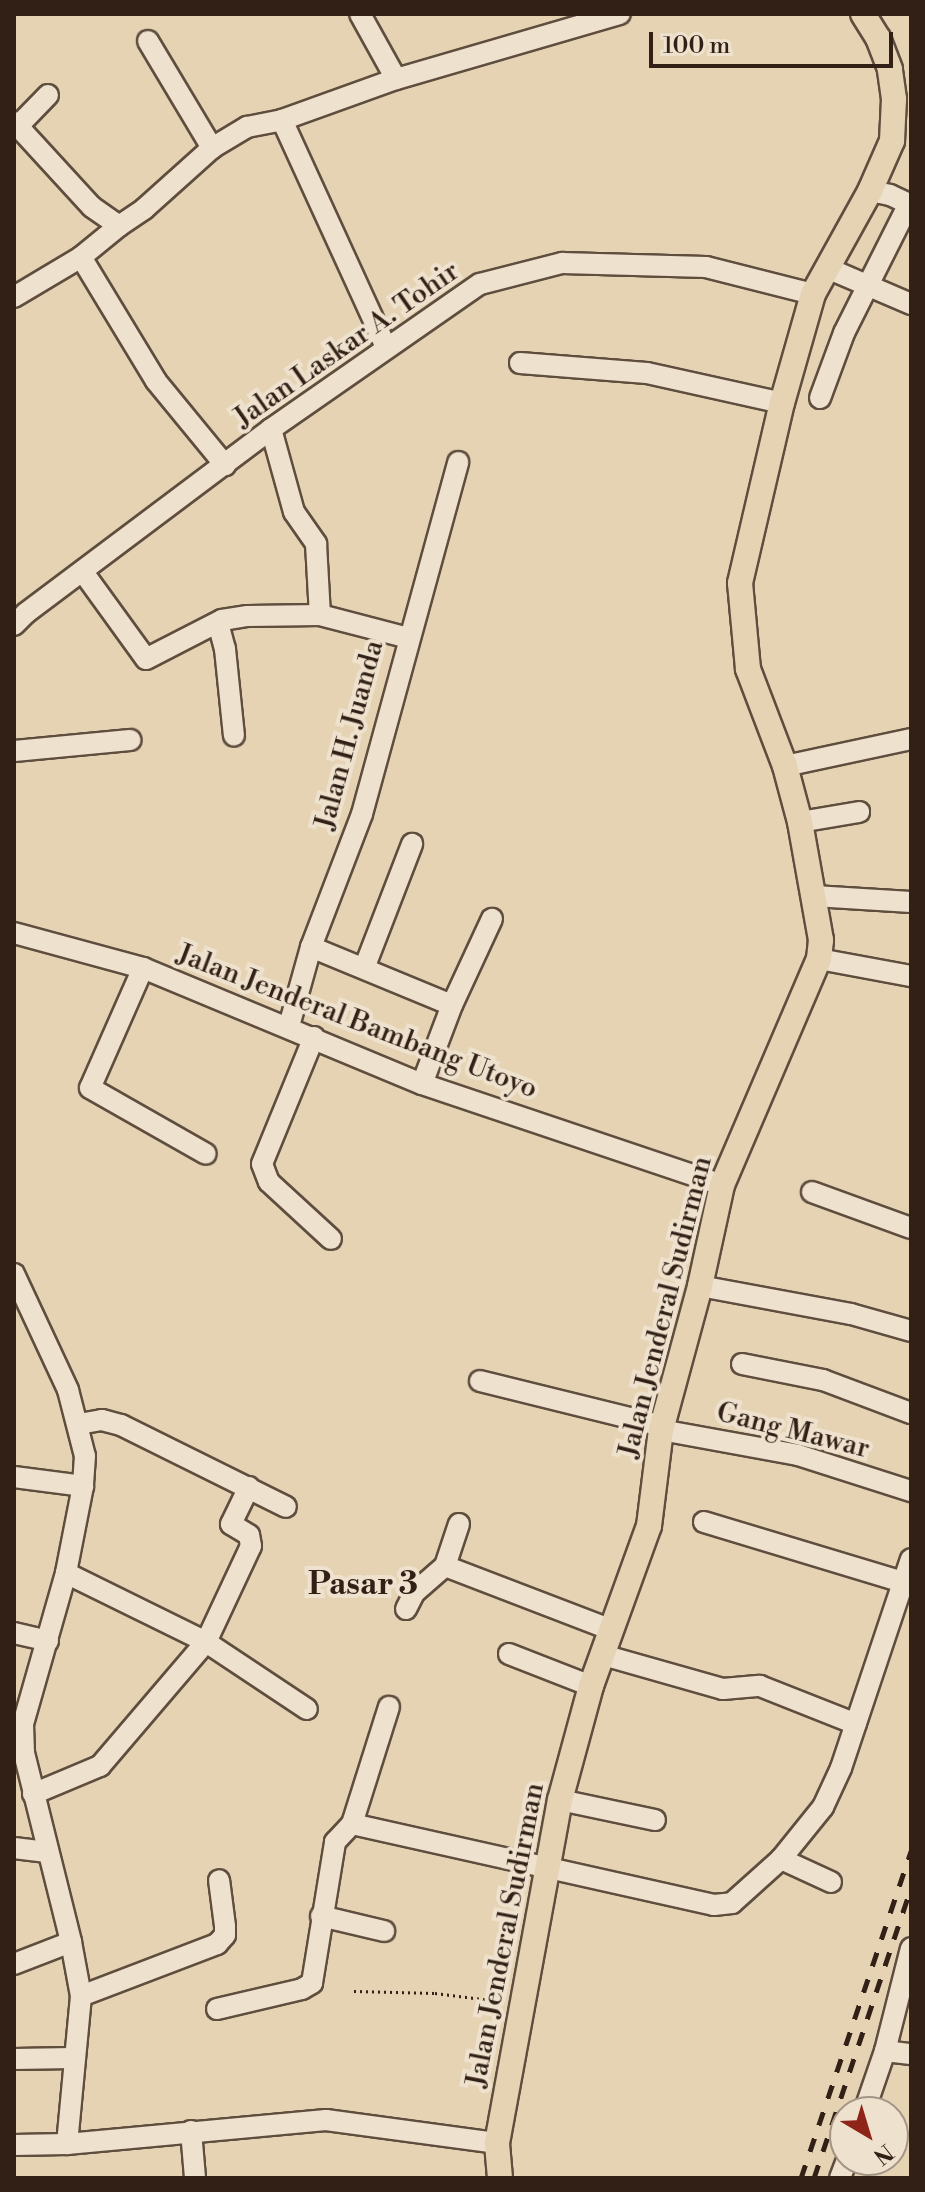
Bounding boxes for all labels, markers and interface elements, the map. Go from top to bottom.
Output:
scale bar [653,16,897,66]
text: 100 m [663,31,730,61]
street label: Jalan Laskar A. Tohir [228,255,466,435]
street label: Jalan H. Juanda [309,637,391,833]
street label: Jalan Jenderal Bambang Utoyo [172,938,542,1106]
street label: Jalan Jenderal Sudirman [612,1153,720,1461]
street label: Gang Mawar [713,1396,873,1466]
district label: Pasar 3 [308,1565,418,1603]
street label: Jalan Jenderal Sudirman [460,1780,552,2090]
north arrow [829,2096,909,2176]
text: N [868,2138,898,2170]

